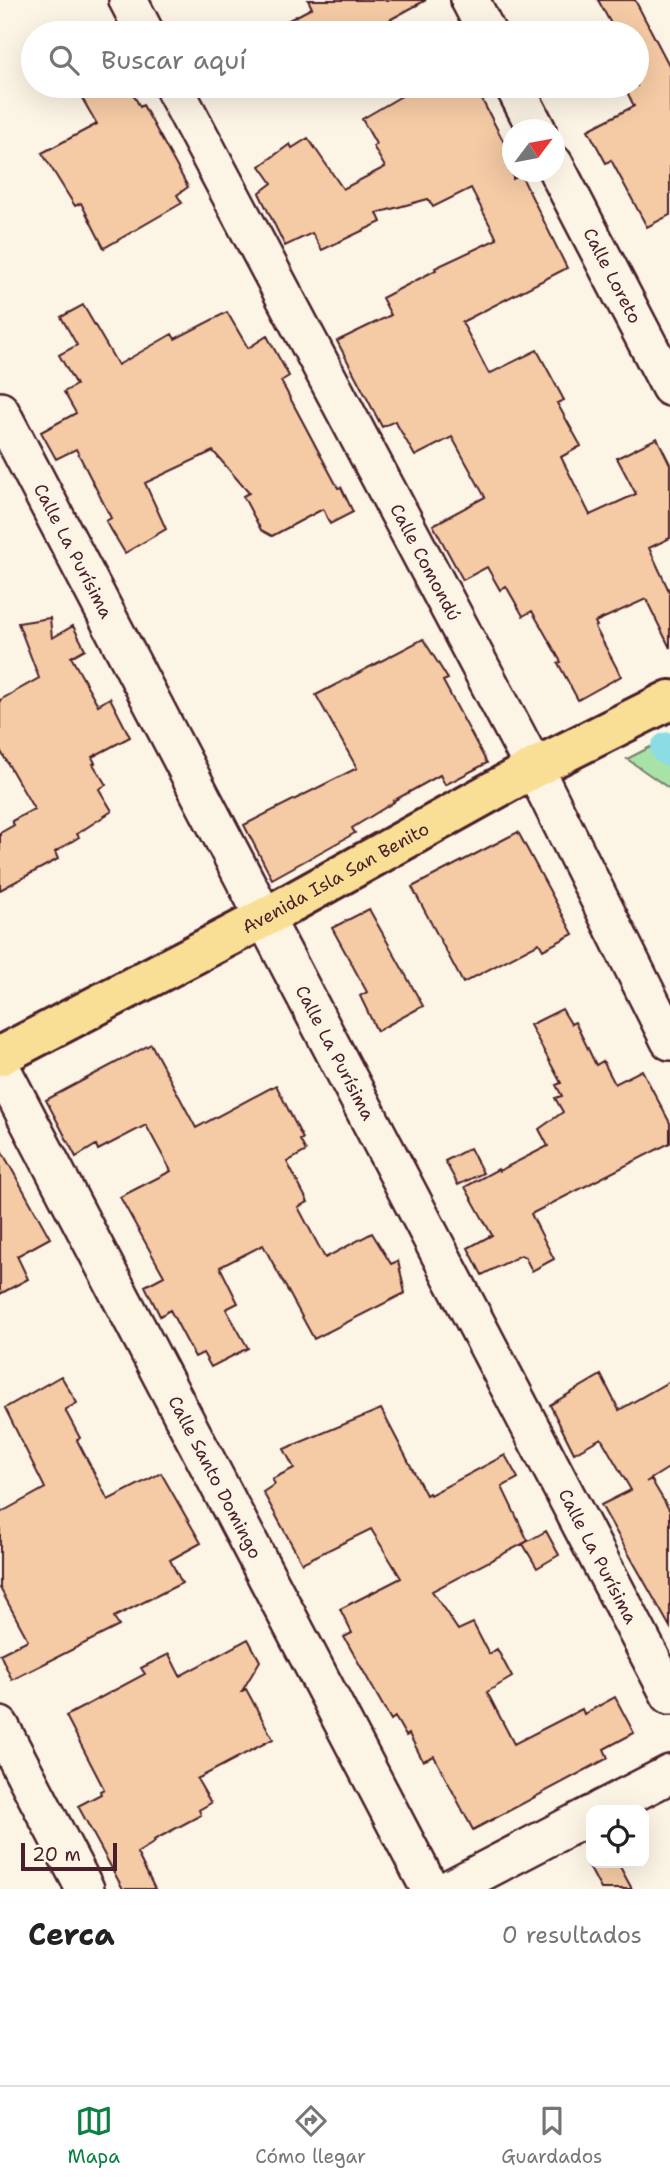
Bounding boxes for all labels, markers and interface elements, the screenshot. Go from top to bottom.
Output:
search box [21,21,649,98]
icon: search [45,41,83,79]
text: Buscar aquí [101,42,247,77]
north arrow [502,119,565,182]
street label: Calle Loreto [577,224,647,328]
street label: Calle La Purísima [28,479,118,623]
street label: Calle Comondú [384,500,466,625]
street label: Avenida Isla San Benito [238,817,433,939]
street label: Calle La Purísima [290,981,380,1125]
street label: Calle Santo Domingo [162,1392,267,1563]
street label: Calle La Purísima [553,1485,643,1628]
map controls [586,1805,649,1868]
button: locate [586,1805,649,1868]
scale bar [21,1840,117,1872]
text: 20 m [32,1842,81,1867]
text: Cerca [28,1914,115,1955]
text: 0 resultados [502,1920,642,1950]
tab: Mapa [68,2102,120,2169]
tab: Cómo llegar [255,2102,366,2169]
tab: Guardados [501,2102,602,2169]

